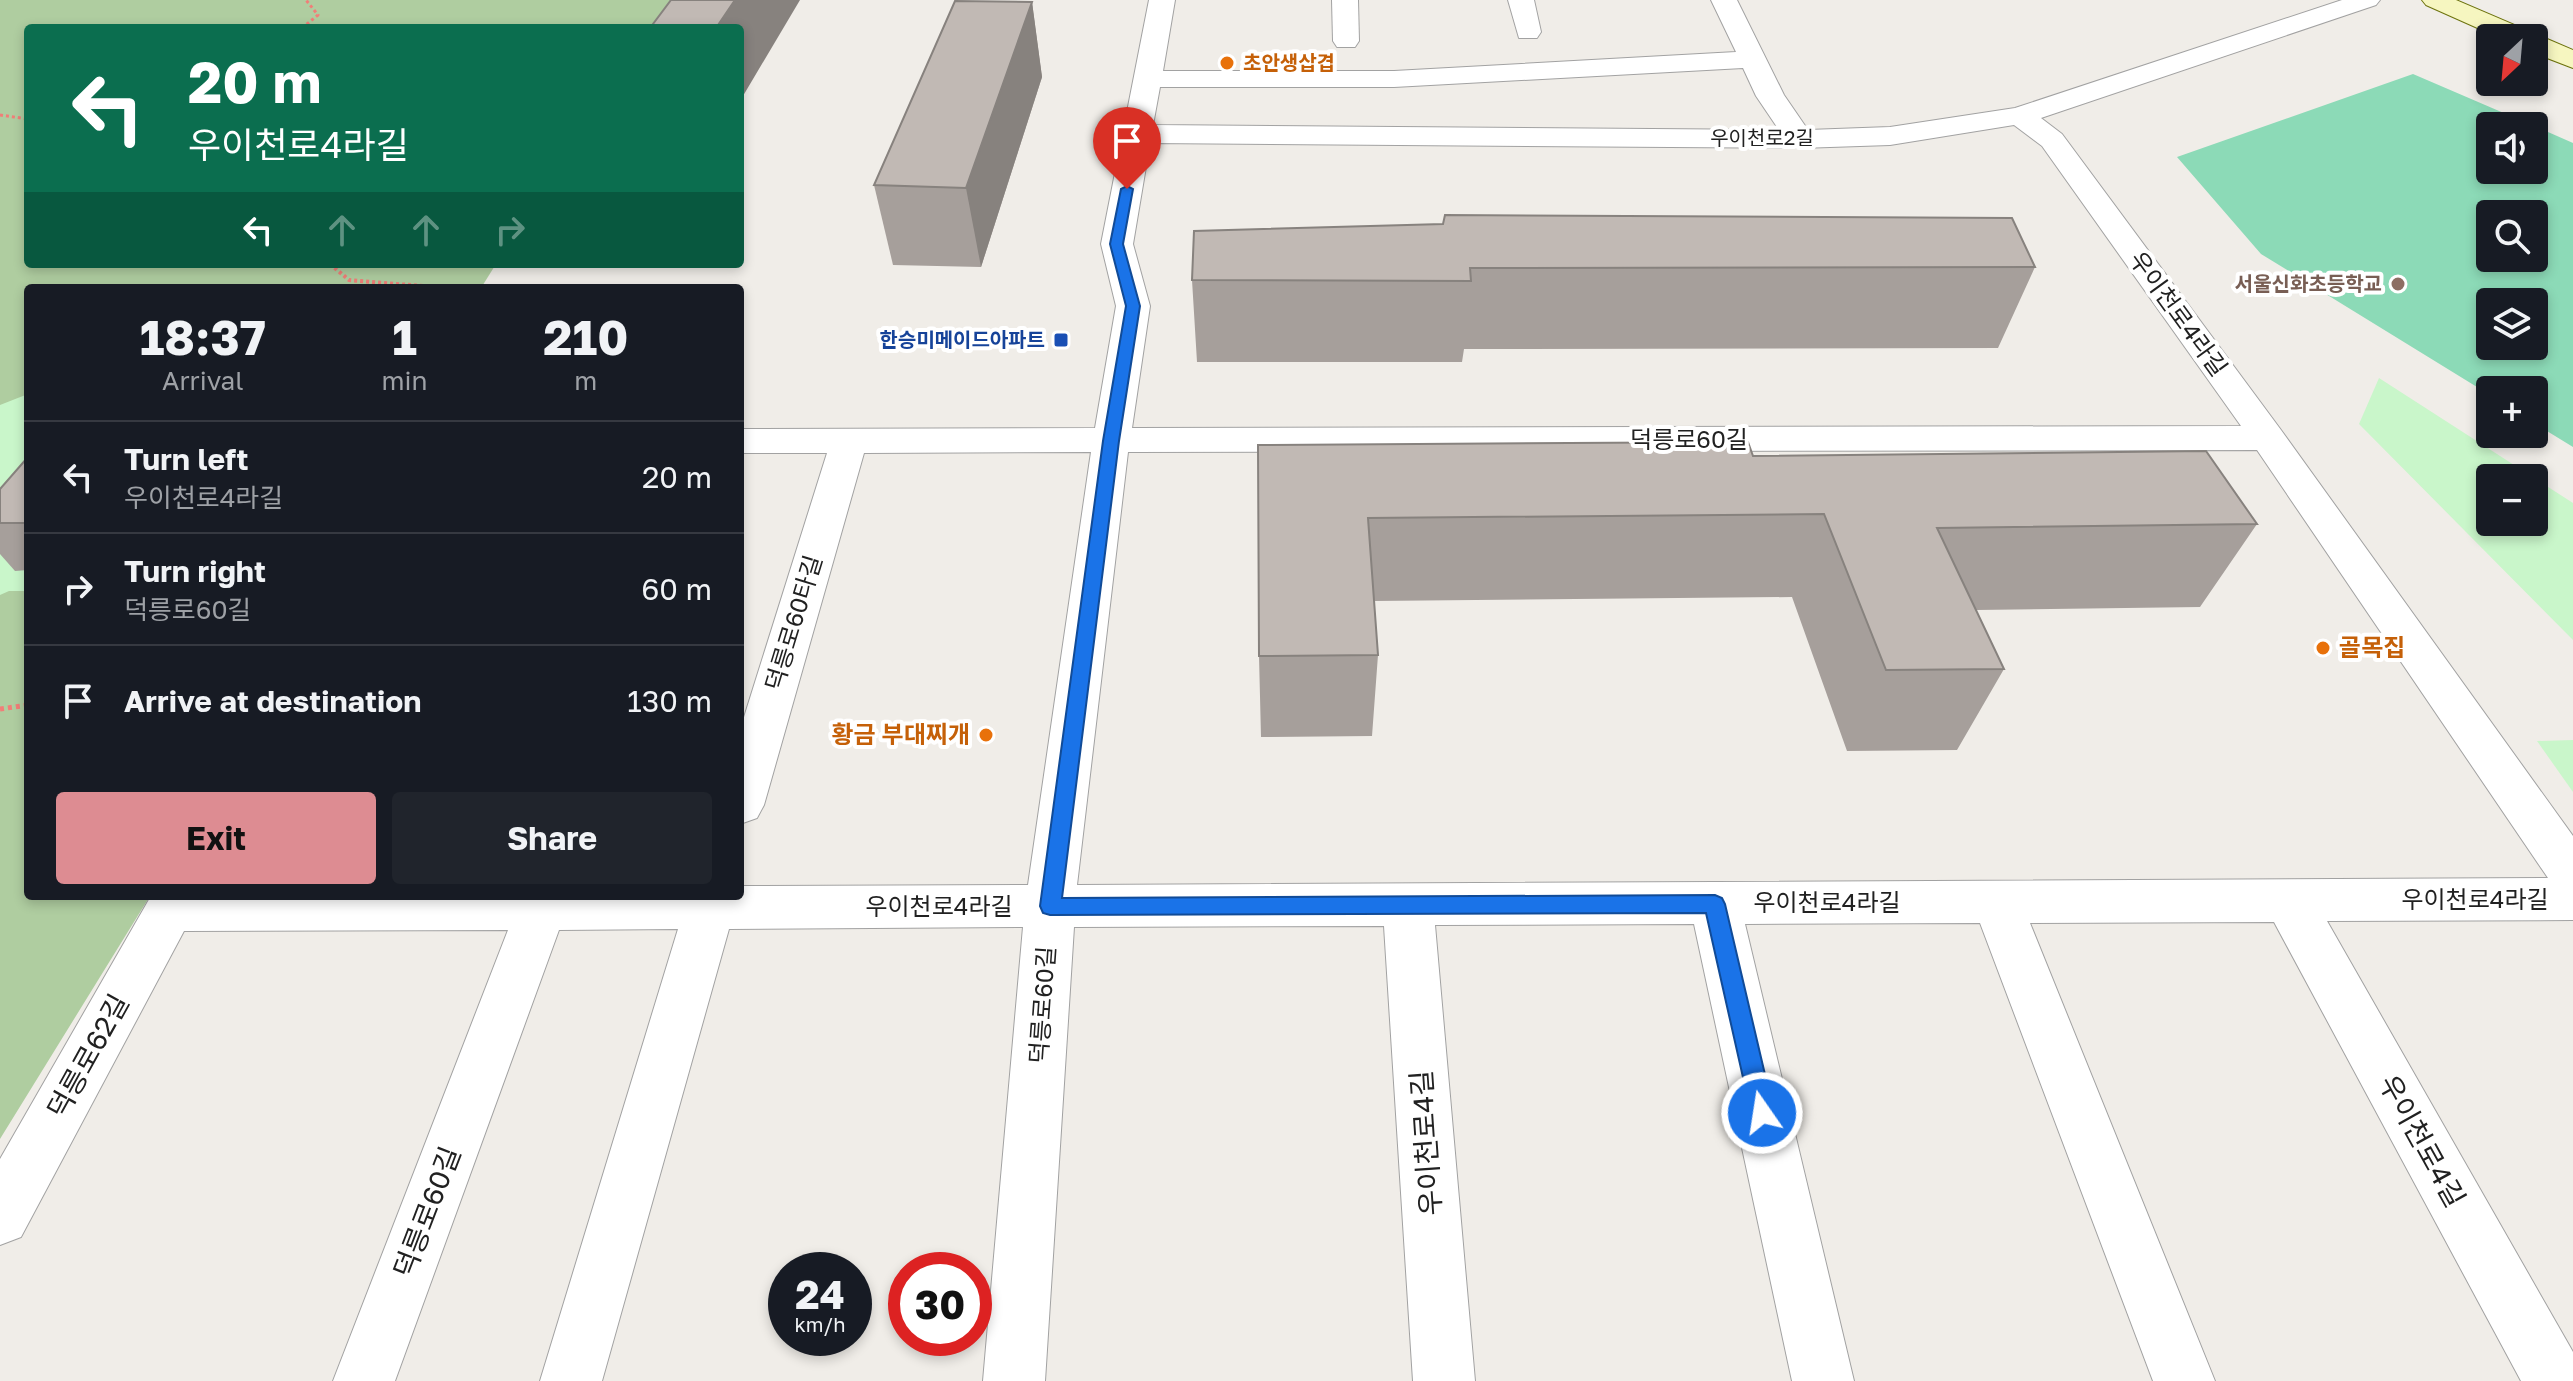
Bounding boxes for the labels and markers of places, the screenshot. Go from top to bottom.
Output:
place label: 초안생삽겹 [1243,50,1335,74]
marker: 초안생삽겹 [1218,54,1236,72]
pin [1093,107,1161,189]
place label: 서울신화초등학교 [2235,271,2382,295]
marker: 서울신화초등학교 [2389,275,2407,293]
place label: 한승미메이드아파트 [879,327,1045,351]
marker: 한승미메이드아파트 [1052,331,1070,349]
place label: 골목집 [2339,632,2405,661]
marker: 골목집 [2314,639,2332,657]
place label: 황금 부대찌개 [832,719,970,748]
marker: 황금 부대찌개 [977,726,995,744]

